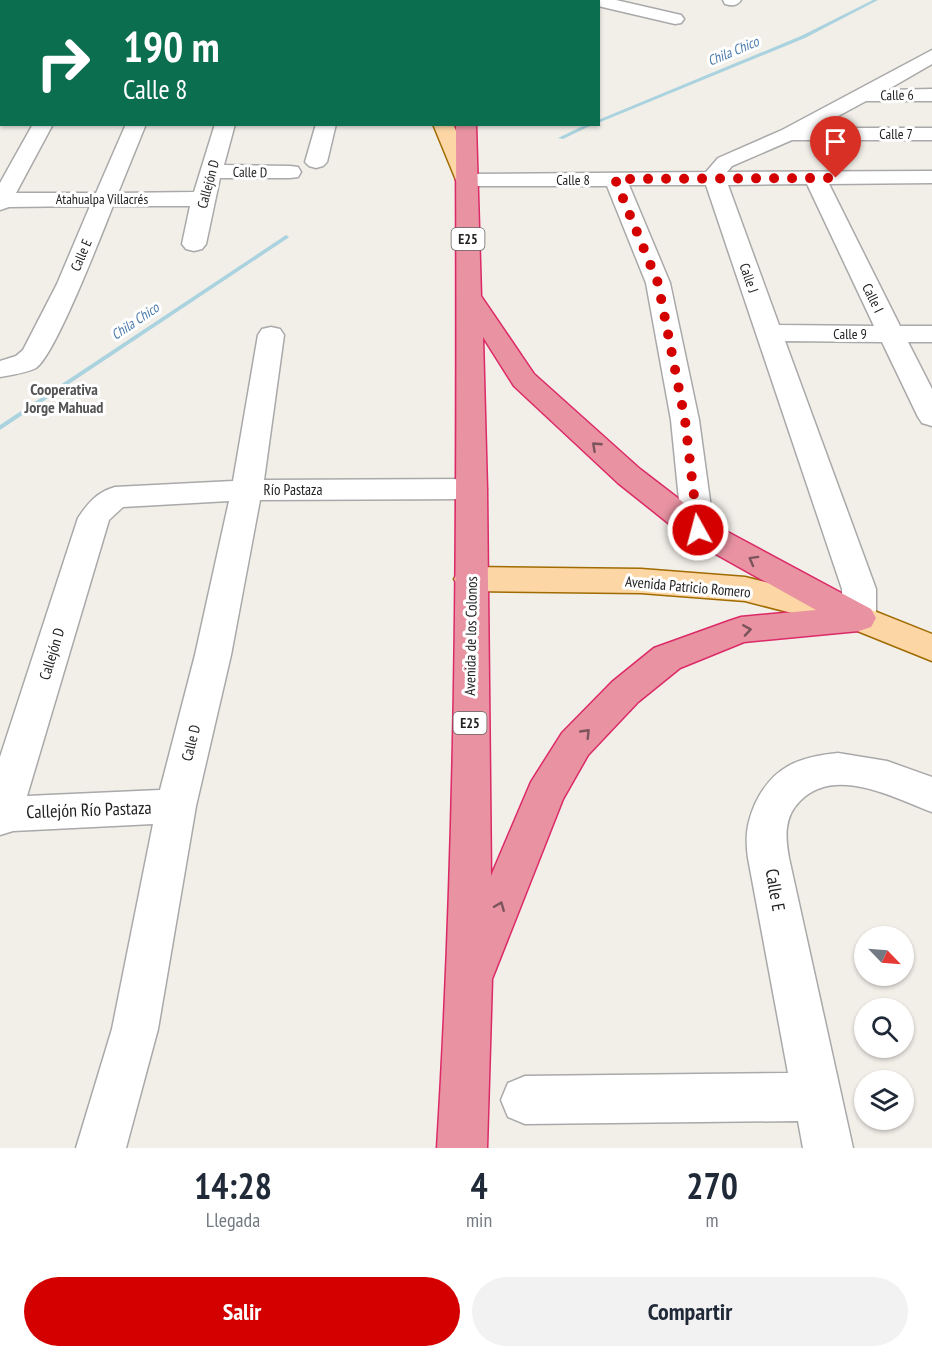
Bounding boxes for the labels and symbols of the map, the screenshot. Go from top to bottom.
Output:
water label: Chila Chico [705,32,762,70]
street label: Calle 6 [880,86,914,104]
pin [810,116,861,178]
street label: Calle 7 [879,125,913,143]
street label: Callejón D [193,158,223,210]
street label: Calle D [233,163,267,181]
street label: Calle 8 [556,171,590,189]
street label: Atahualpa Villacrés [56,190,148,208]
road number: E25 [452,228,484,250]
street label: Calle E [66,236,96,274]
street label: Calle J [736,261,762,295]
street label: Calle I [858,280,888,316]
water label: Chila Chico [108,298,163,344]
street label: Calle 9 [833,325,867,343]
district label: Cooperativa Jorge Mahuad [24,379,103,417]
one-way arrow [592,442,602,453]
street label: Río Pastaza [263,480,323,499]
position arrow [666,498,730,562]
one-way arrow [748,556,759,567]
street label: Avenida Patricio Romero [624,572,752,601]
street label: Avenida de los Colonos [460,576,481,696]
one-way arrow [742,624,752,636]
street label: Callejón D [35,626,68,682]
road number: E25 [454,712,486,734]
street label: Calle D [177,723,204,763]
one-way arrow [579,729,590,740]
street label: Callejón Río Pastaza [26,796,152,823]
street label: Calle E [760,867,791,913]
one-way arrow [493,901,505,912]
north arrow [854,926,914,986]

